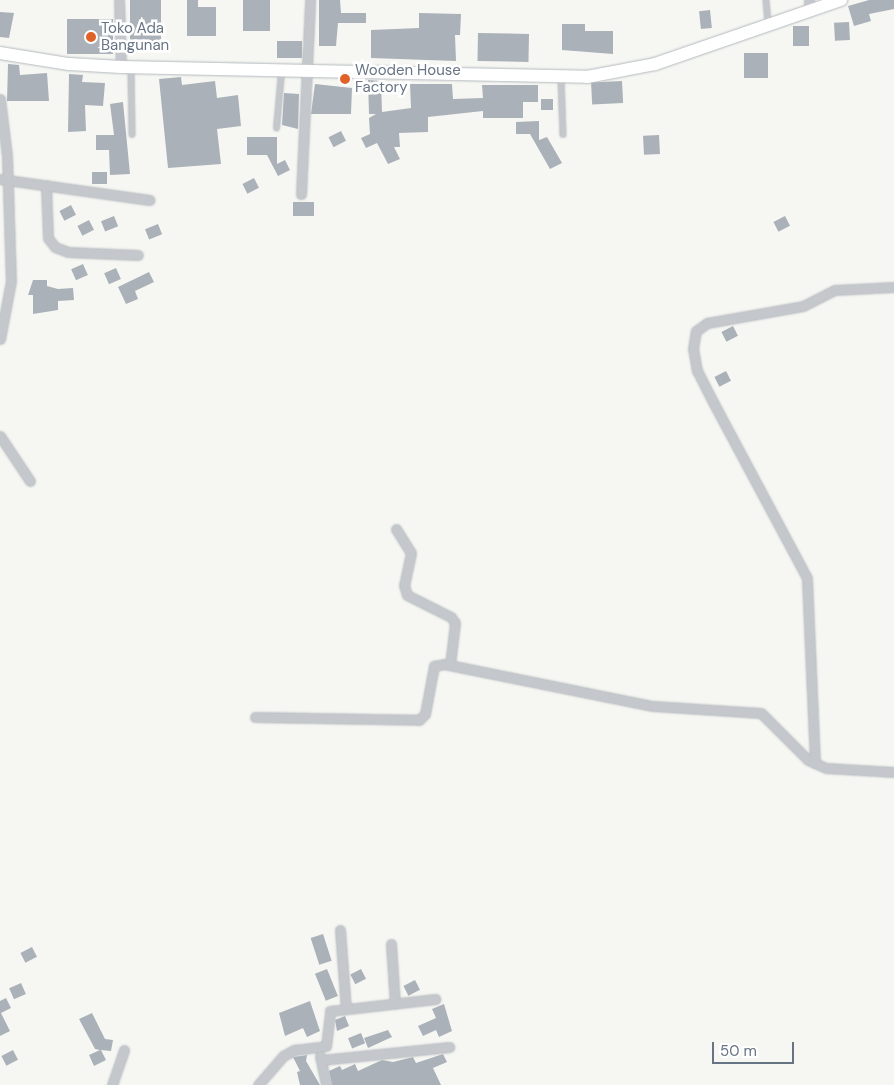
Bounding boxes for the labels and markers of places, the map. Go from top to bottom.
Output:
place label: Toko Ada Bangunan [101,19,169,54]
marker: Toko Ada Bangunan [85,31,97,43]
place label: Wooden House Factory [355,61,461,96]
marker: Wooden House Factory [339,73,351,85]

